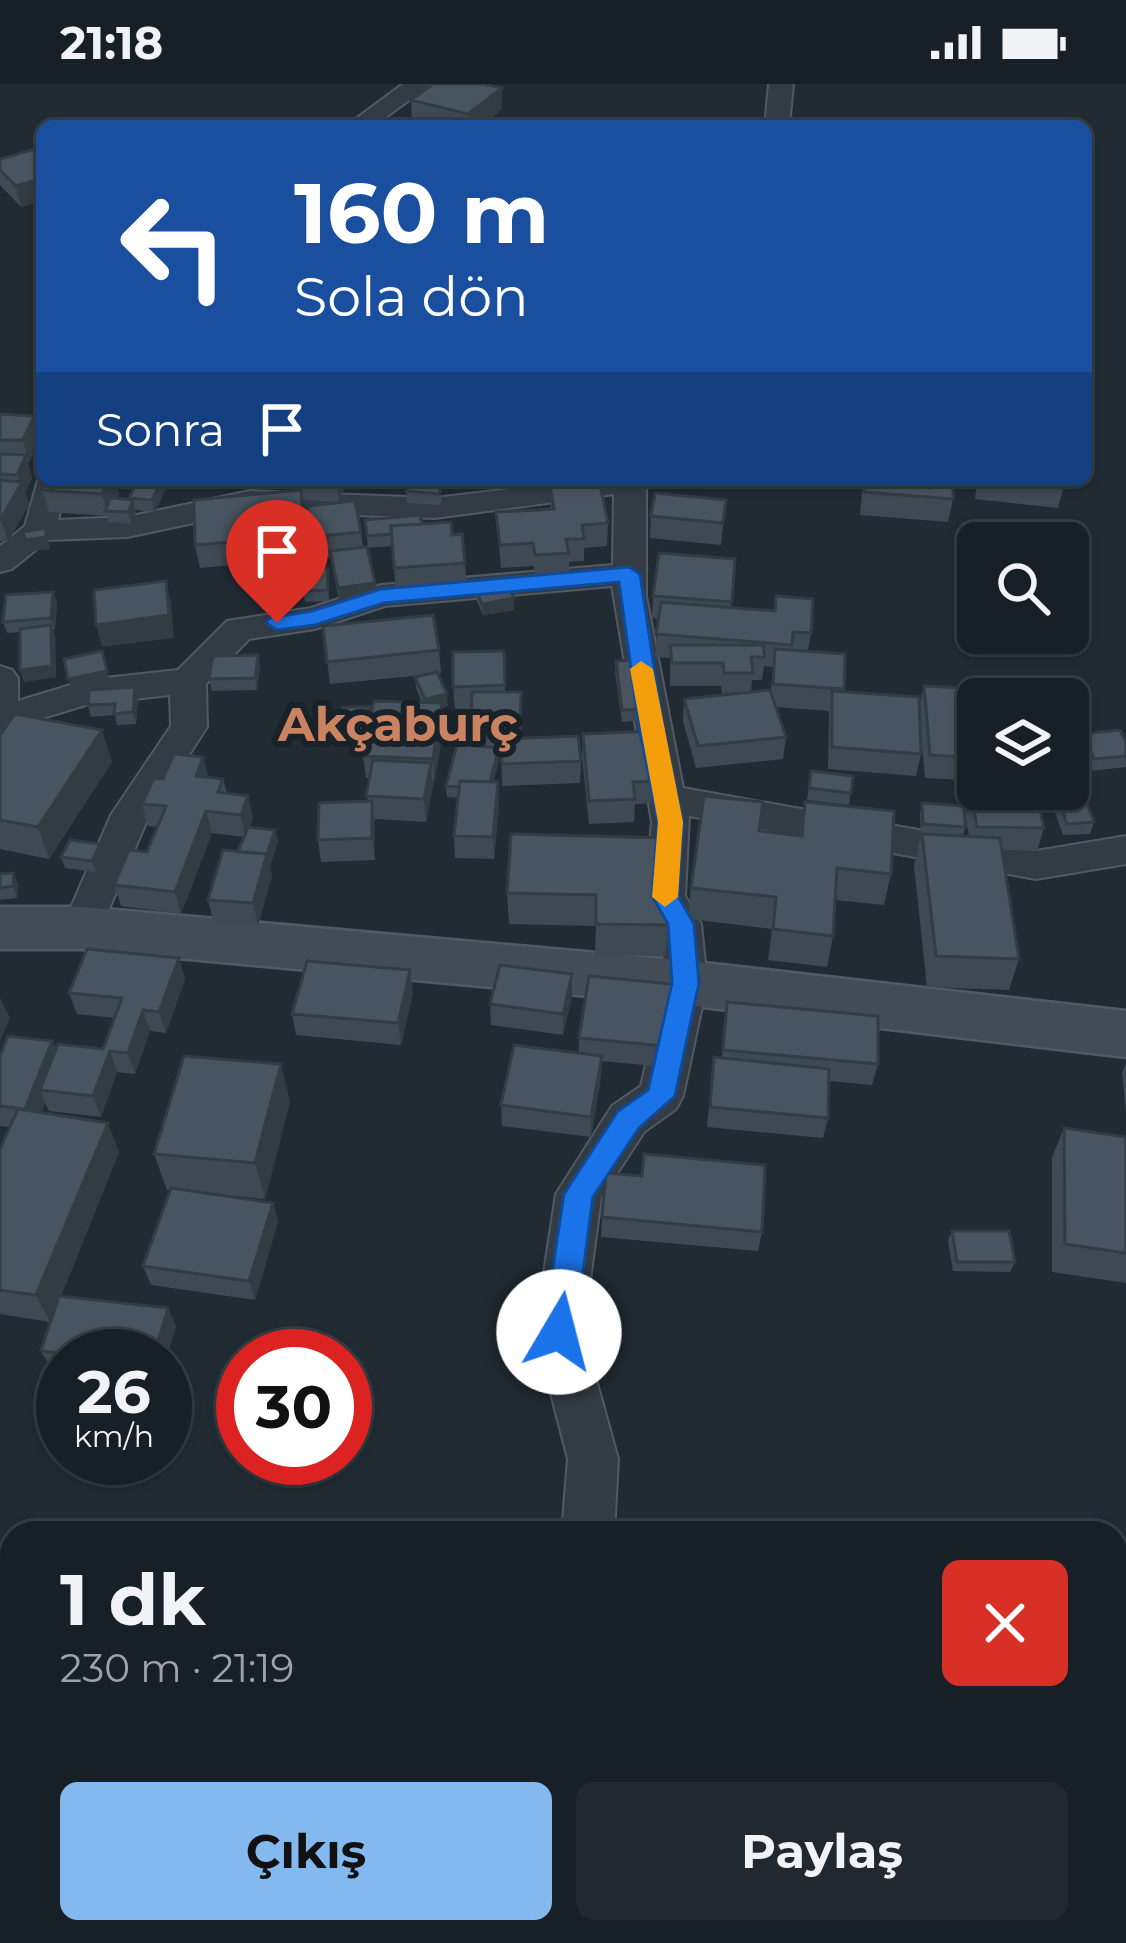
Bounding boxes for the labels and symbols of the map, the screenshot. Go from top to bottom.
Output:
pin [226,500,328,623]
district label: Akçaburç [277,695,518,753]
position arrow [496,1269,622,1395]
speed limit sign: 30 [216,1329,372,1485]

